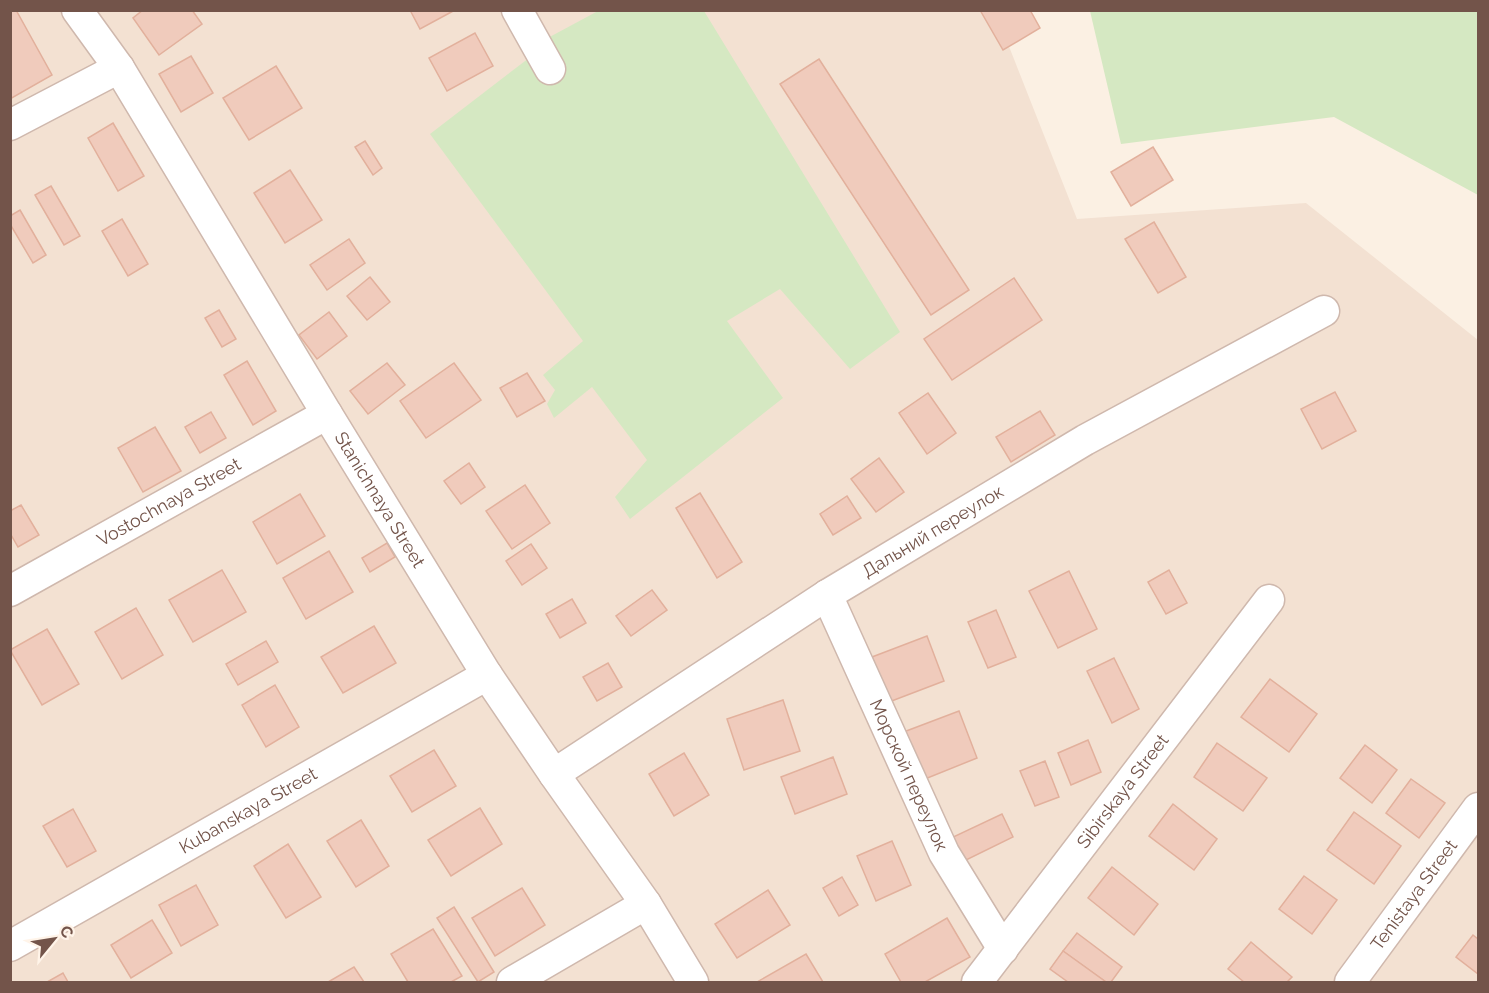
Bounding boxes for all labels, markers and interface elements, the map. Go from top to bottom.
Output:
street label: Stanichnaya Street [331,428,430,571]
street label: Vostochnaya Street [93,453,244,550]
street label: Дальний переулок [858,480,1007,581]
street label: Морской переулок [866,696,953,854]
street label: Sibirskaya Street [1072,730,1173,852]
street label: Kubanskaya Street [175,763,321,858]
street label: Tenistaya Street [1366,835,1461,954]
north arrow [24,909,84,969]
text: С [56,922,78,941]

